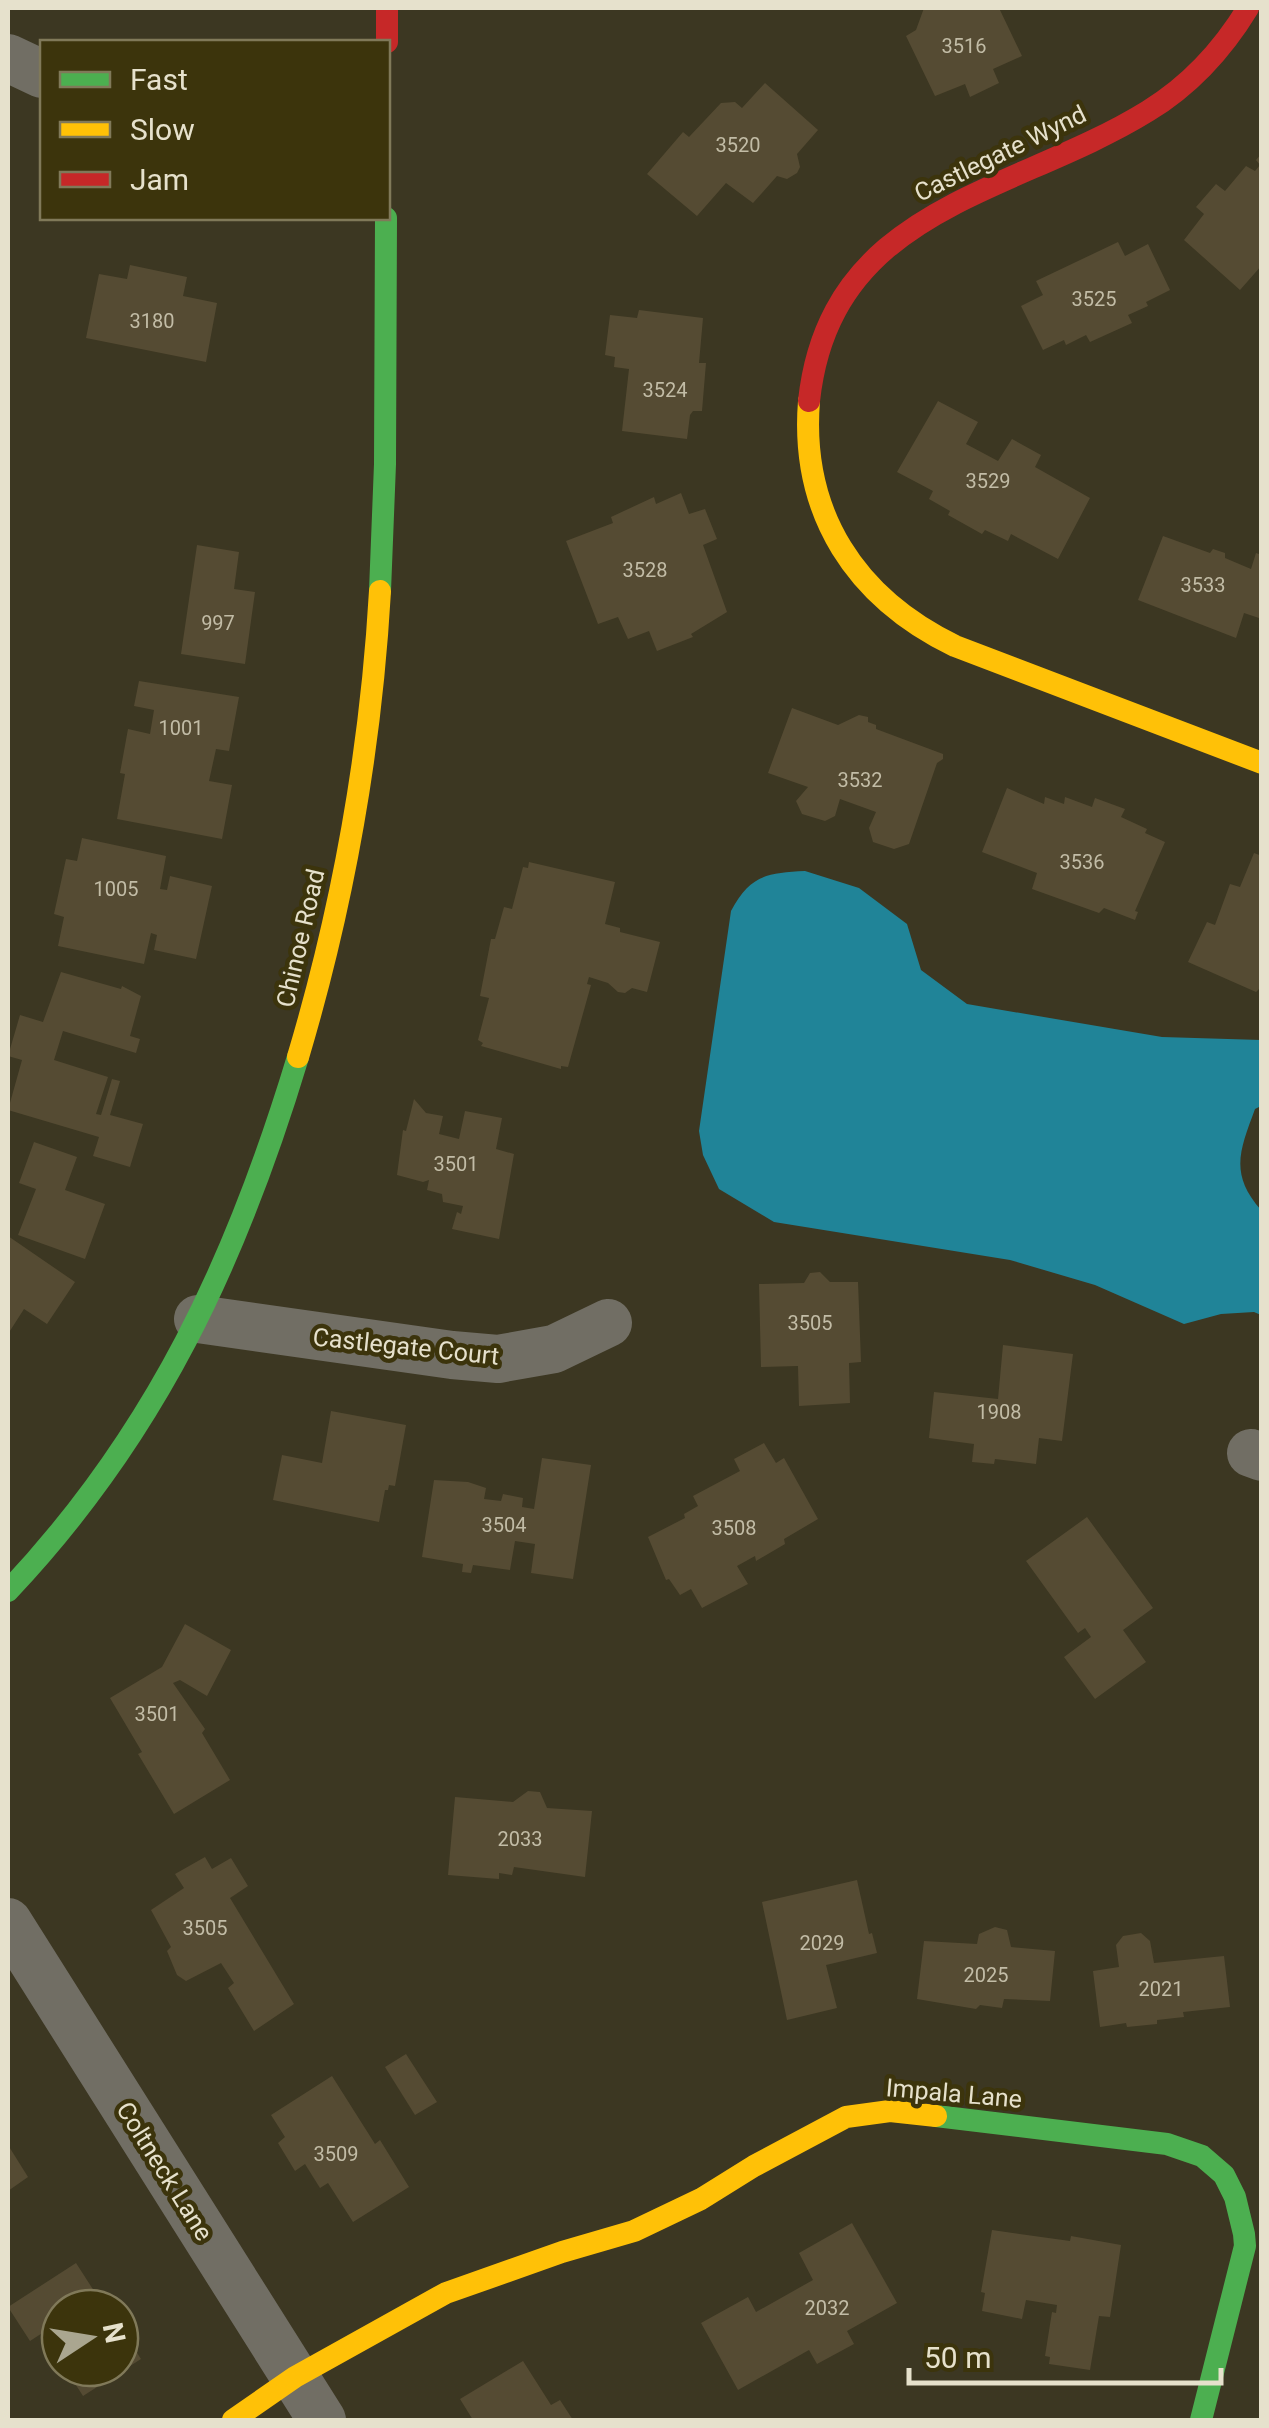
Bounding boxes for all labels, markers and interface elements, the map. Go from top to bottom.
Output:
house number: 3516 [942,34,986,58]
legend [40,40,390,220]
text: Fast [130,62,188,97]
street label: Castlegate Wynd [910,99,1091,208]
text: Slow [130,112,195,147]
house number: 3520 [716,133,760,157]
text: Jam [130,162,189,197]
house number: 3525 [1072,287,1116,311]
house number: 3180 [130,309,174,333]
house number: 3524 [643,378,687,402]
house number: 3529 [966,469,1010,493]
house number: 3528 [623,558,667,582]
house number: 3533 [1181,573,1225,597]
house number: 997 [201,611,235,635]
house number: 1001 [159,716,203,740]
house number: 3532 [838,768,882,792]
house number: 3536 [1060,850,1104,874]
street label: Chinoe Road [270,866,330,1010]
house number: 1005 [94,877,138,901]
house number: 3501 [434,1152,478,1176]
house number: 3505 [788,1311,832,1335]
street label: Castlegate Court [311,1322,501,1371]
house number: 1908 [977,1400,1021,1424]
house number: 3504 [482,1513,526,1537]
house number: 3508 [712,1516,756,1540]
house number: 3501 [135,1702,179,1726]
house number: 2033 [498,1827,542,1851]
house number: 3505 [183,1916,227,1940]
house number: 2029 [800,1931,844,1955]
house number: 2025 [964,1963,1008,1987]
house number: 2021 [1139,1977,1183,2001]
street label: Impala Lane [885,2073,1023,2114]
street label: Coltneck Lane [110,2097,219,2246]
house number: 3509 [314,2142,358,2166]
north arrow [40,2288,140,2388]
house number: 2032 [805,2296,849,2320]
text: N [96,2320,132,2346]
scale bar [909,2323,1222,2385]
text: 50 m [924,2340,991,2375]

